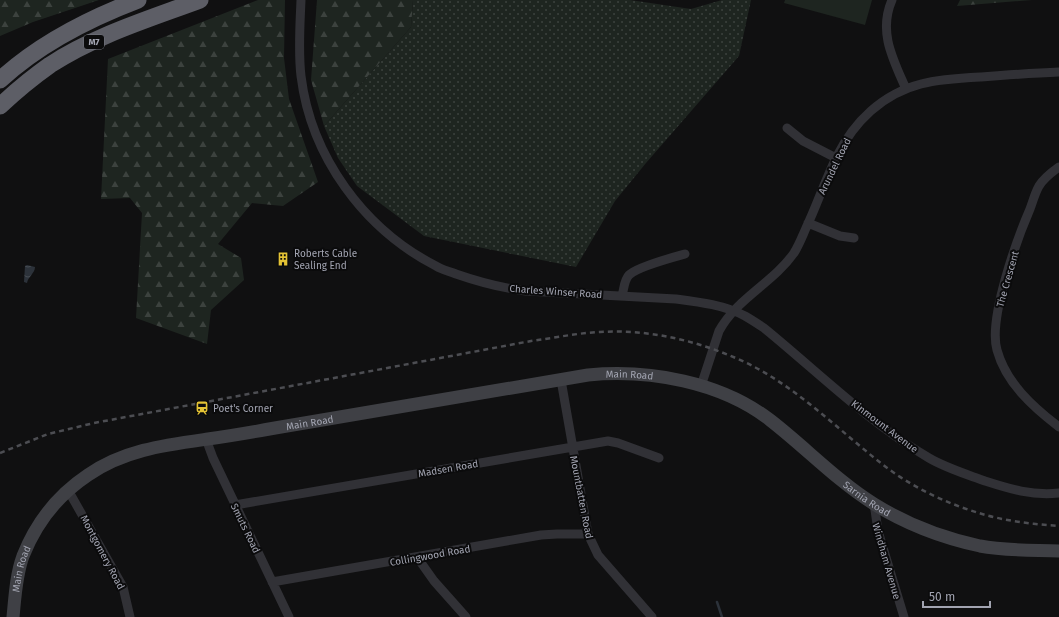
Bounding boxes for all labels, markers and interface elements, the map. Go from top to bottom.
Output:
road number: M7 [84,35,104,49]
street label: Arundel Road [816,136,854,197]
place label: Roberts Cable Sealing End [294,248,357,272]
street label: The Crescent [994,249,1022,309]
building icon: Roberts Cable Sealing End [275,251,291,267]
street label: Charles Winser Road [509,283,603,301]
street label: Main Road [606,369,654,383]
street label: Kinmount Avenue [849,398,920,456]
station icon: Poet's Corner [194,400,210,416]
place label: Poet's Corner [213,403,273,415]
street label: Main Road [285,414,334,433]
street label: Mountbatten Road [567,455,595,540]
street label: Madsen Road [417,458,479,480]
street label: Sarnia Road [840,479,892,519]
street label: Smuts Road [228,502,262,555]
street label: Montgomery Road [77,513,127,592]
street label: Windham Avenue [869,522,903,601]
street label: Collingwood Road [389,543,471,569]
street label: Main Road [10,544,34,593]
scale bar [923,583,990,609]
text: 50 m [929,590,955,604]

